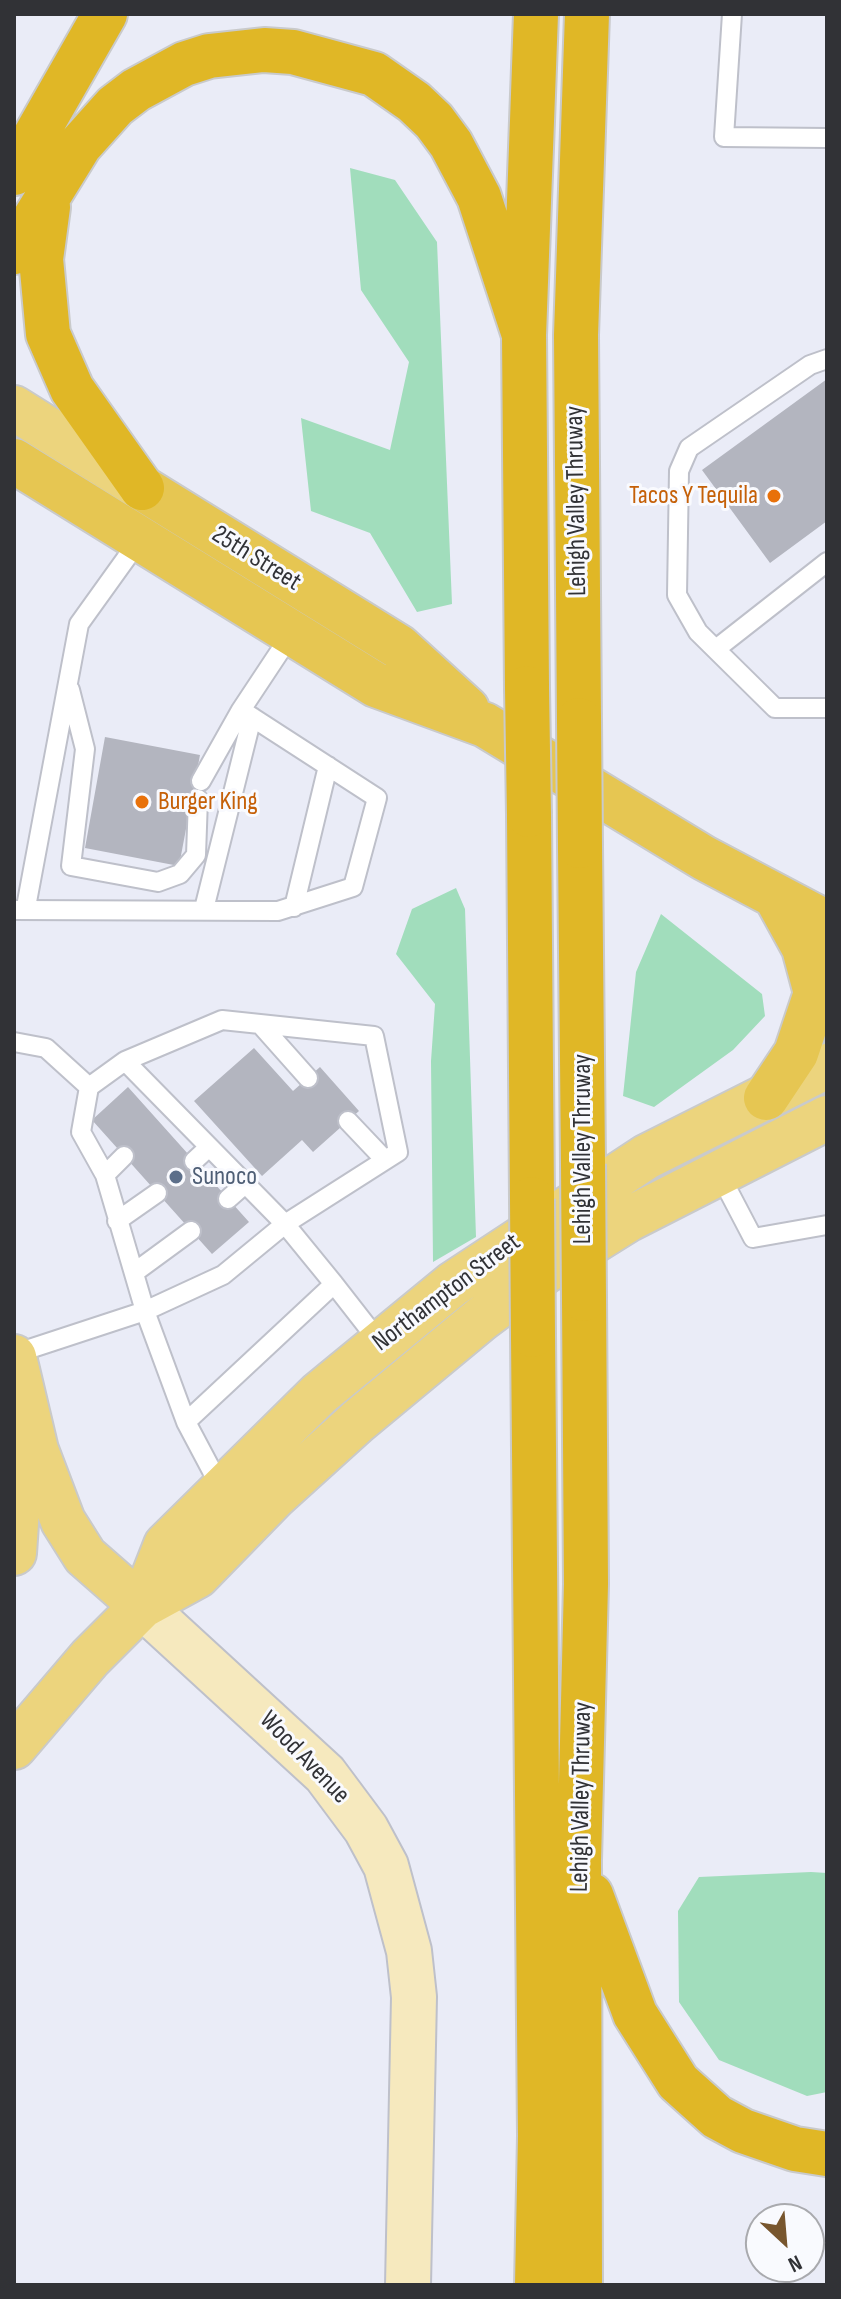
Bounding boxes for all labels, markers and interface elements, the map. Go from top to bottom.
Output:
street label: Lehigh Valley Thruway [560,406,594,596]
place label: Tacos Y Tequila [629,480,758,512]
marker: Tacos Y Tequila [765,487,783,505]
street label: 25th Street [206,519,306,599]
place label: Burger King [158,786,258,818]
marker: Burger King [133,793,151,811]
street label: Lehigh Valley Thruway [567,1054,599,1244]
place label: Sunoco [192,1161,257,1193]
marker: Sunoco [167,1168,185,1186]
street label: Northampton Street [367,1227,527,1359]
street label: Lehigh Valley Thruway [565,1702,599,1892]
street label: Wood Avenue [252,1705,356,1811]
north arrow [745,2203,825,2283]
text: N [784,2249,806,2278]

